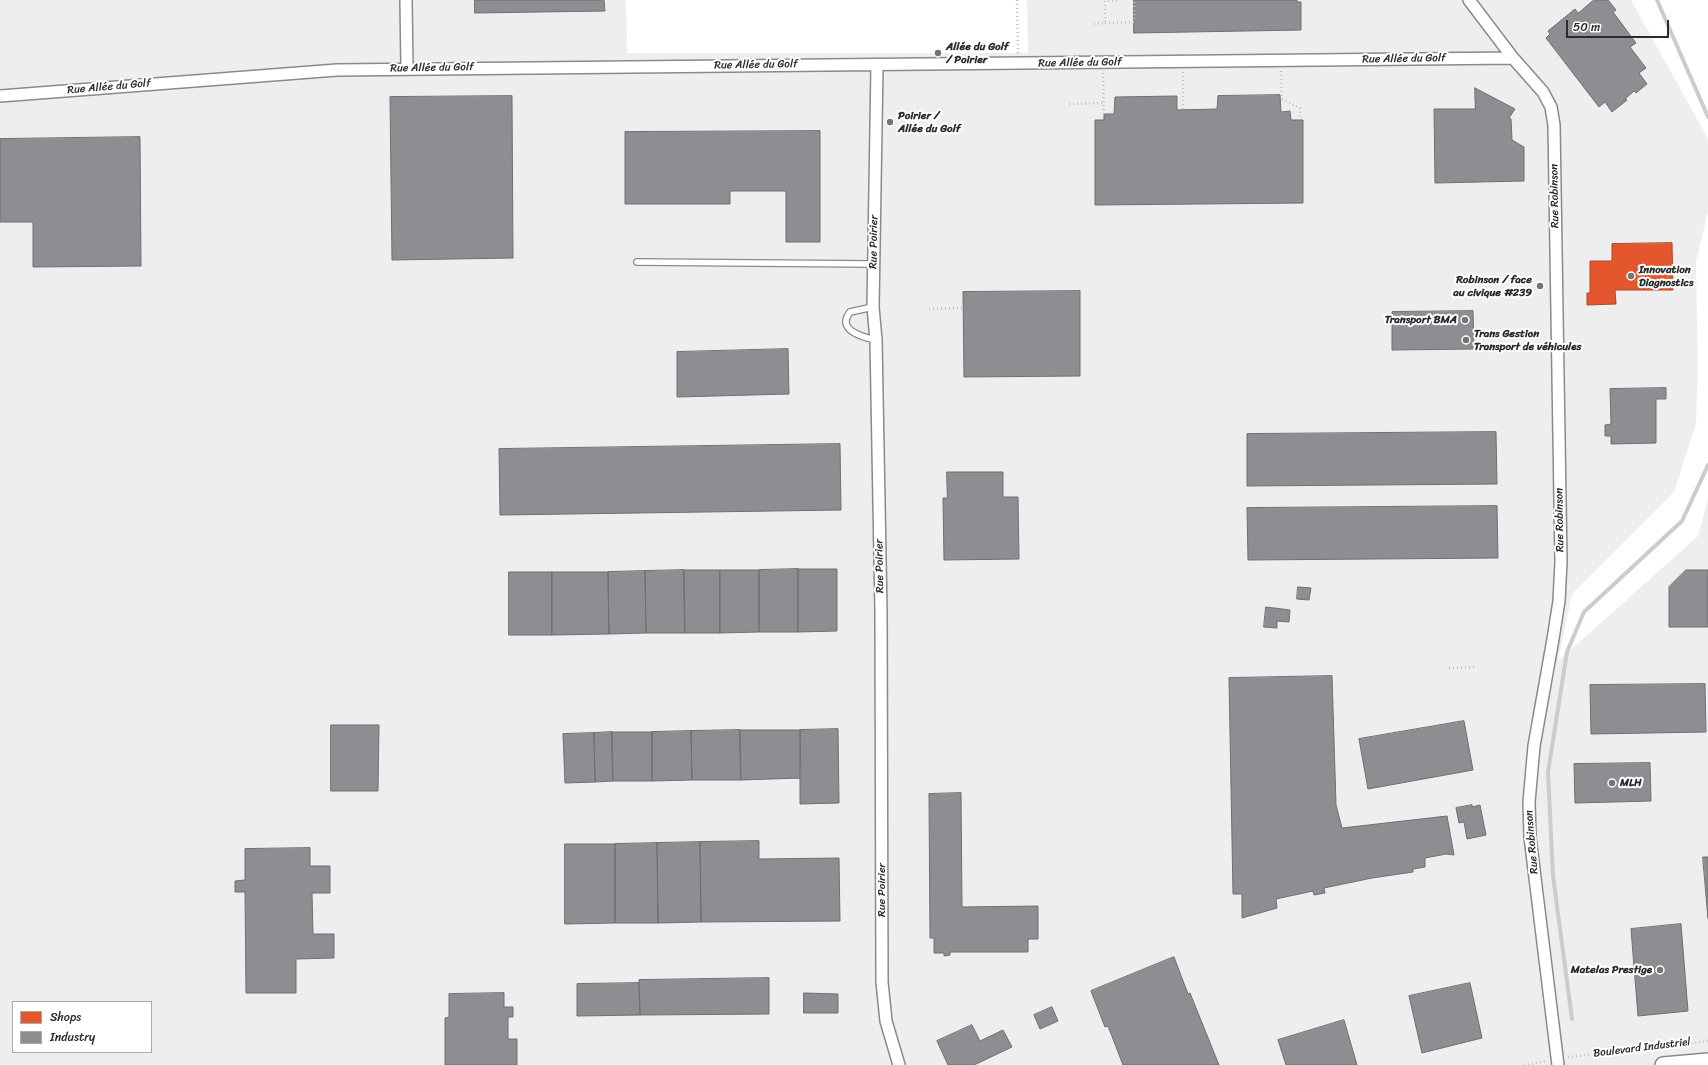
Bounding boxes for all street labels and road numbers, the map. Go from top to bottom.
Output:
street label: Rue Allée du Golf [1362,52,1446,66]
street label: Rue Allée du Golf [1038,56,1122,70]
street label: Rue Allée du Golf [714,58,798,72]
street label: Rue Allée du Golf [390,61,474,75]
street label: Rue Allée du Golf [67,77,151,97]
street label: Rue Robinson [1548,164,1562,228]
street label: Rue Poirier [867,215,881,269]
street label: Rue Robinson [1553,488,1567,552]
street label: Rue Poirier [873,539,887,593]
street label: Rue Robinson [1523,809,1541,875]
street label: Rue Poirier [875,863,889,917]
street label: Boulevard Industriel [1593,1035,1691,1061]

